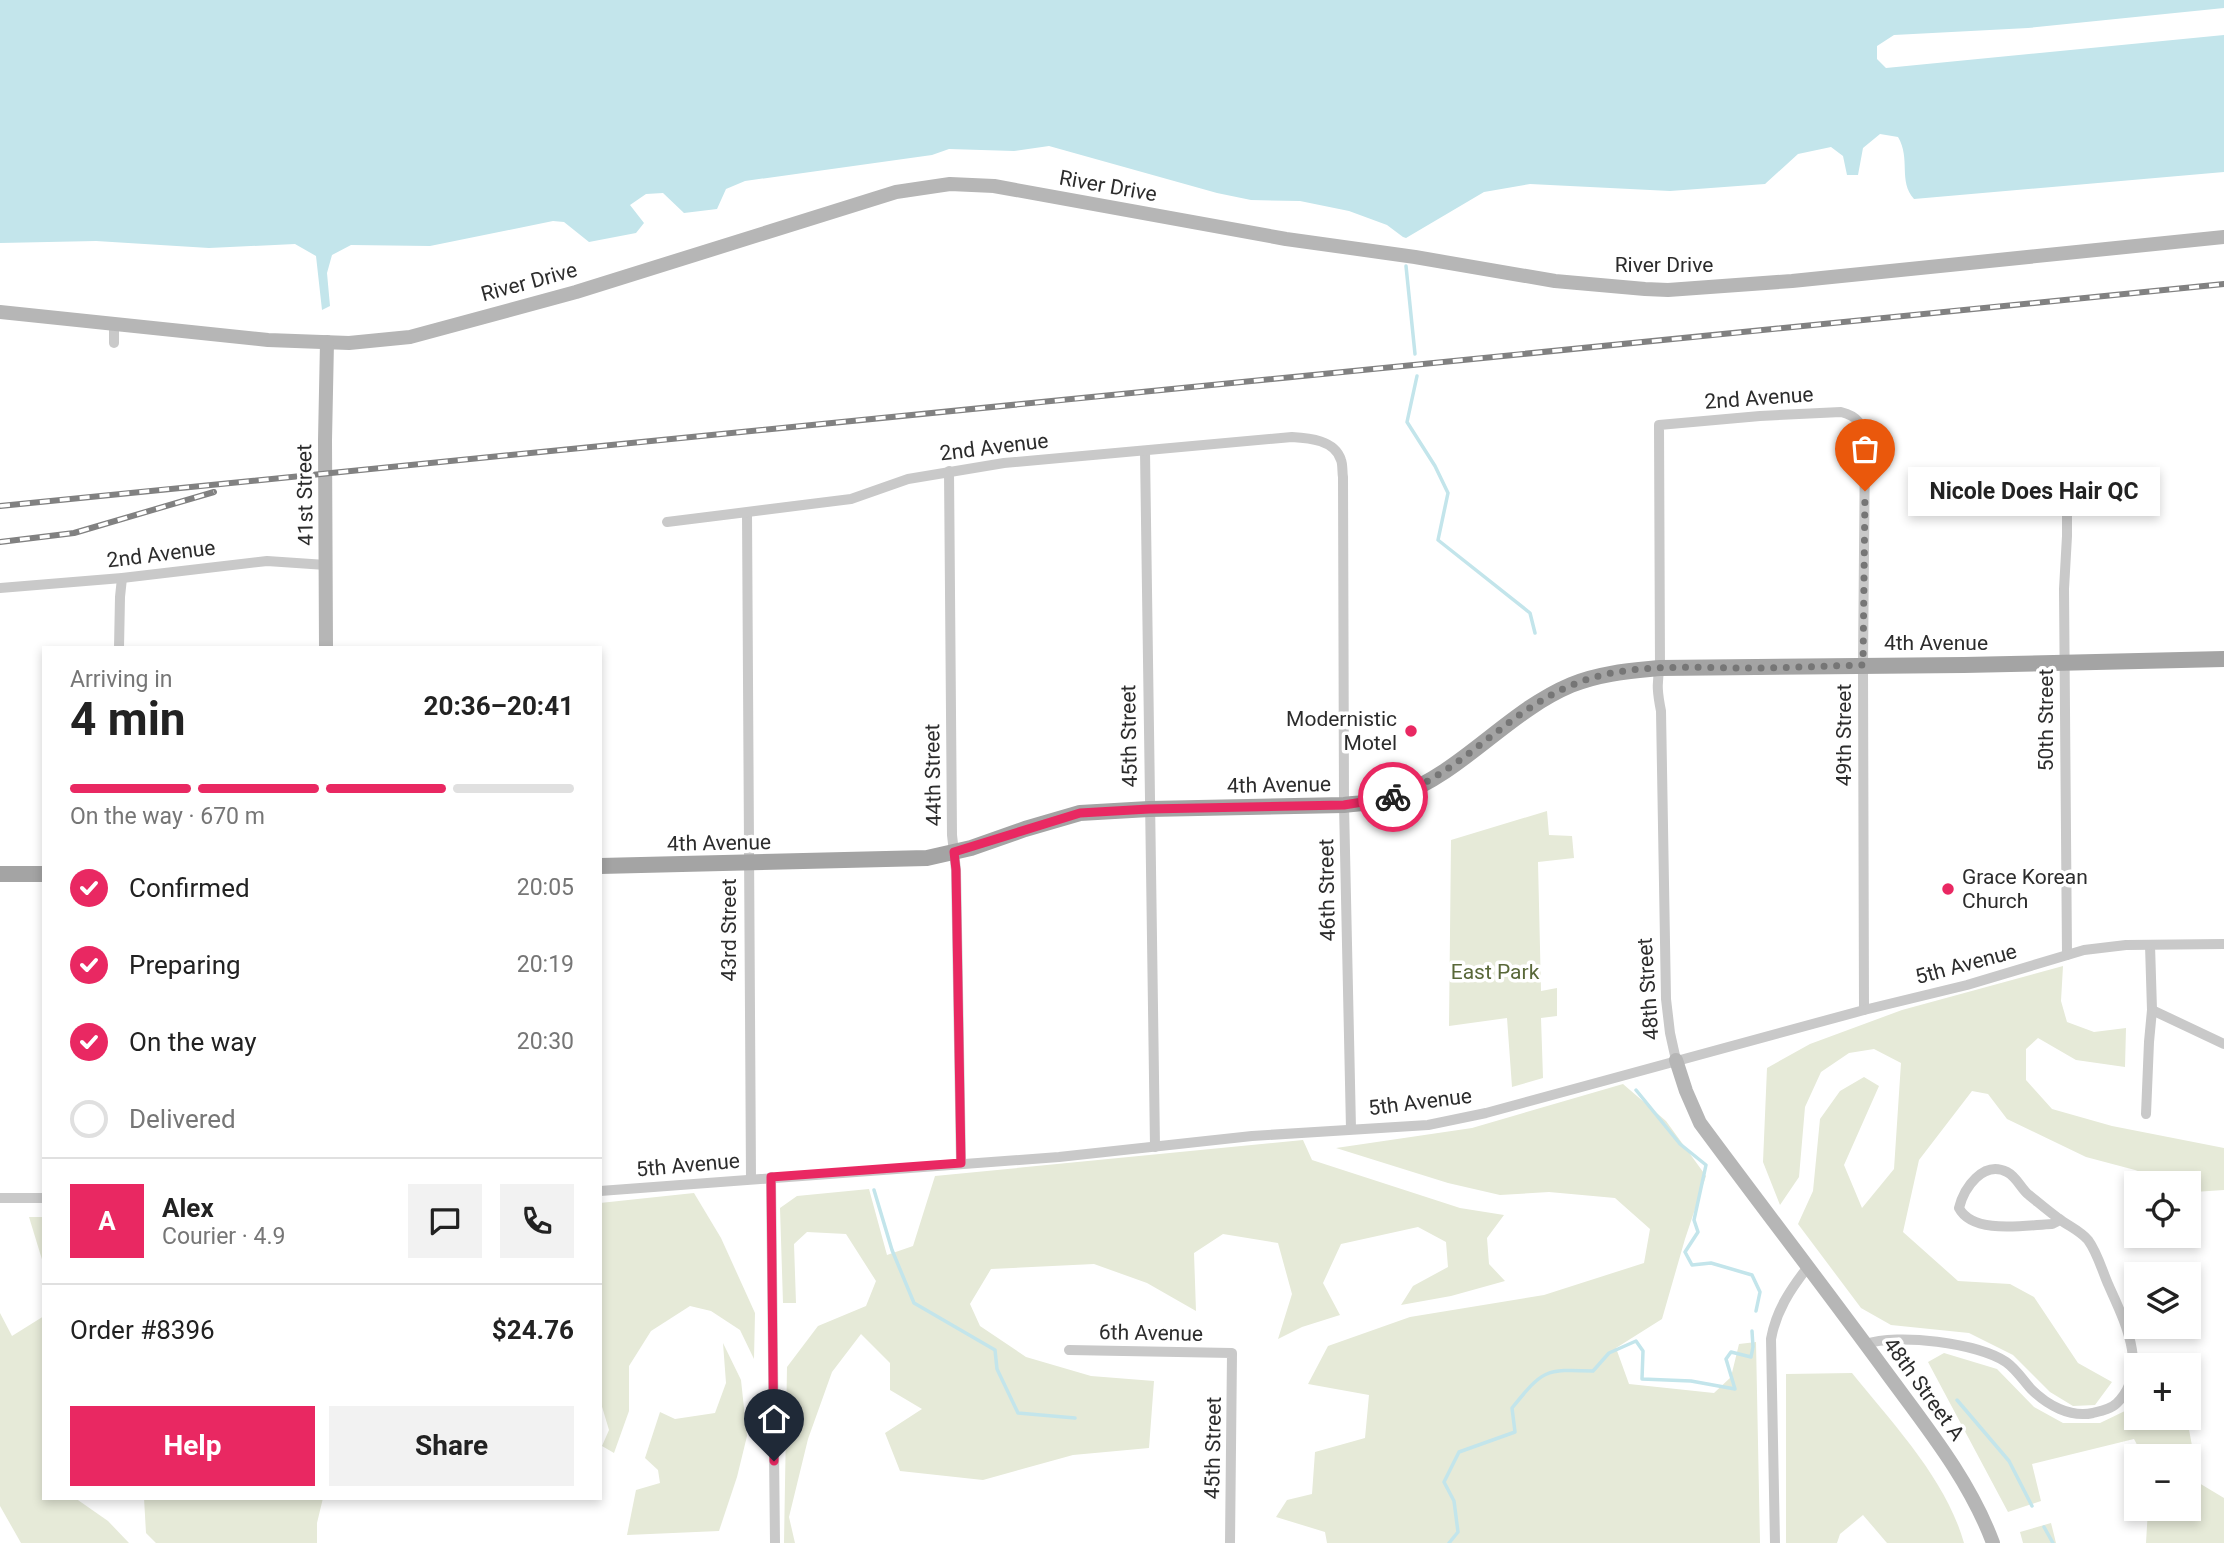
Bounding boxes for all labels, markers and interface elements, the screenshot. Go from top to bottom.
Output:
street label: River Drive [1057,166,1159,206]
street label: River Drive [1615,253,1713,277]
street label: River Drive [478,258,580,306]
street label: 2nd Avenue [1704,382,1814,414]
pin [1835,419,1895,491]
street label: 2nd Avenue [938,428,1050,466]
icon: bag [1846,430,1884,468]
street label: 41st Street [292,444,318,546]
callout: Nicole Does Hair QC [1907,466,2159,516]
text: Nicole Does Hair QC [1929,478,2139,505]
street label: 2nd Avenue [105,535,217,573]
street label: 4th Avenue [1884,631,1988,655]
text: Arriving in [70,666,173,693]
street label: 50th Street [2034,669,2058,771]
street label: 45th Street [1116,684,1142,788]
street label: 49th Street [1832,684,1856,786]
text: 20:36–20:41 [424,691,574,721]
text: 4 min [70,692,186,746]
place label: Modernistic Motel [1286,707,1397,755]
street label: 44th Street [920,723,946,827]
marker: Modernistic Motel [1403,723,1419,739]
courier [1358,762,1428,832]
street label: 4th Avenue [1227,772,1331,798]
icon: bike [1374,778,1412,816]
text: On the way · 670 m [70,803,265,830]
street label: 4th Avenue [667,830,771,856]
street label: 46th Street [1314,838,1340,942]
place label: Grace Korean Church [1962,865,2088,913]
icon: check [70,869,108,907]
text: Confirmed [129,873,250,903]
text: 20:05 [517,874,574,901]
street label: 43rd Street [717,878,741,981]
marker: Grace Korean Church [1940,881,1956,897]
street label: 48th Street [1632,937,1664,1041]
street label: 5th Avenue [1913,939,2019,989]
icon: check [70,946,108,984]
text: Preparing [129,950,241,980]
text: 20:19 [517,951,574,978]
park label: East Park [1451,960,1540,984]
icon: check [70,1023,108,1061]
text: On the way [129,1027,257,1057]
text: 20:30 [517,1028,574,1055]
street label: 5th Avenue [1367,1084,1473,1120]
text: Delivered [129,1104,236,1134]
street label: 5th Avenue [635,1149,741,1181]
map controls [2124,1171,2201,1521]
button: locate [2124,1171,2201,1248]
button: chat [408,1184,482,1258]
button: phone [500,1184,574,1258]
text: Alex [162,1193,214,1223]
text: A [98,1206,116,1236]
text: Courier · 4.9 [162,1223,285,1250]
button: layers [2124,1262,2201,1339]
text: Order #8396 [70,1315,215,1345]
text: $24.76 [492,1315,574,1345]
street label: 6th Avenue [1099,1320,1203,1346]
street label: 48th Street A [1879,1333,1970,1445]
button: + [2124,1353,2201,1430]
pin [744,1389,804,1461]
street label: 45th Street [1200,1396,1226,1500]
icon: home [755,1400,793,1438]
button: Help [70,1406,315,1486]
button: Share [329,1406,574,1486]
button: − [2124,1444,2201,1521]

